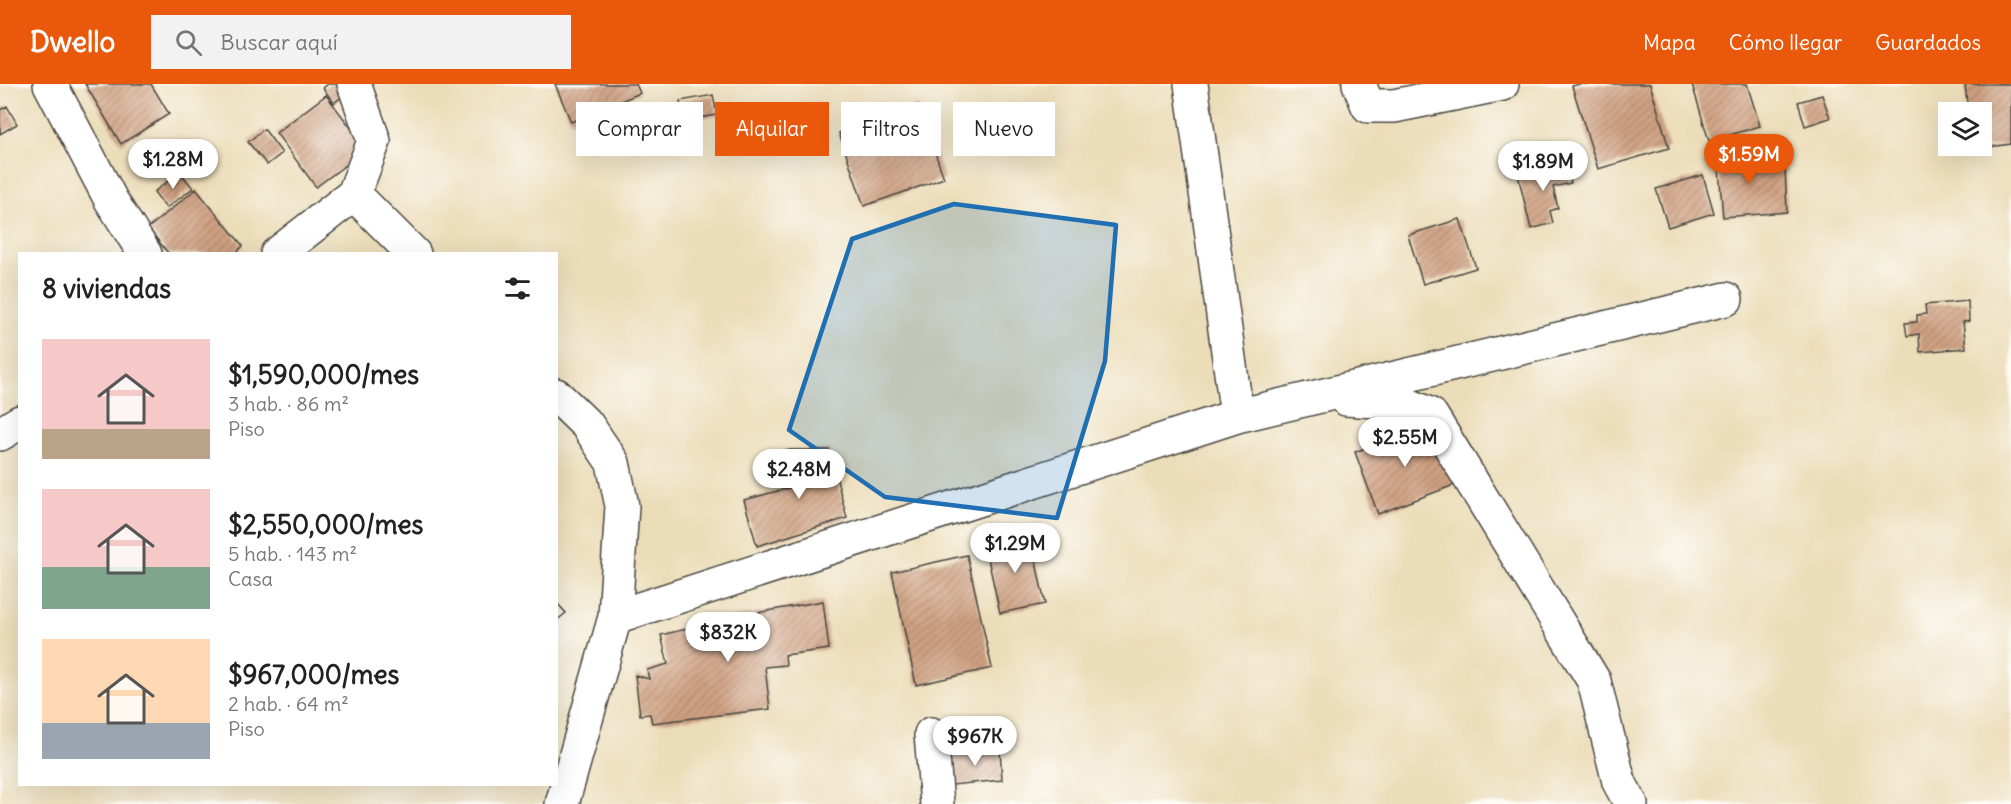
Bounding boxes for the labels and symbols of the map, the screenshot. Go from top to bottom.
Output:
pin: $1.59M [1700,134,1798,185]
pin: $1.28M [124,139,222,190]
pin: $1.89M [1494,141,1592,192]
pin: $2.55M [1356,417,1454,468]
pin: $2.48M [750,449,848,500]
pin: $1.29M [966,523,1064,574]
pin: $832K [686,612,770,663]
pin: $967K [933,716,1017,767]

